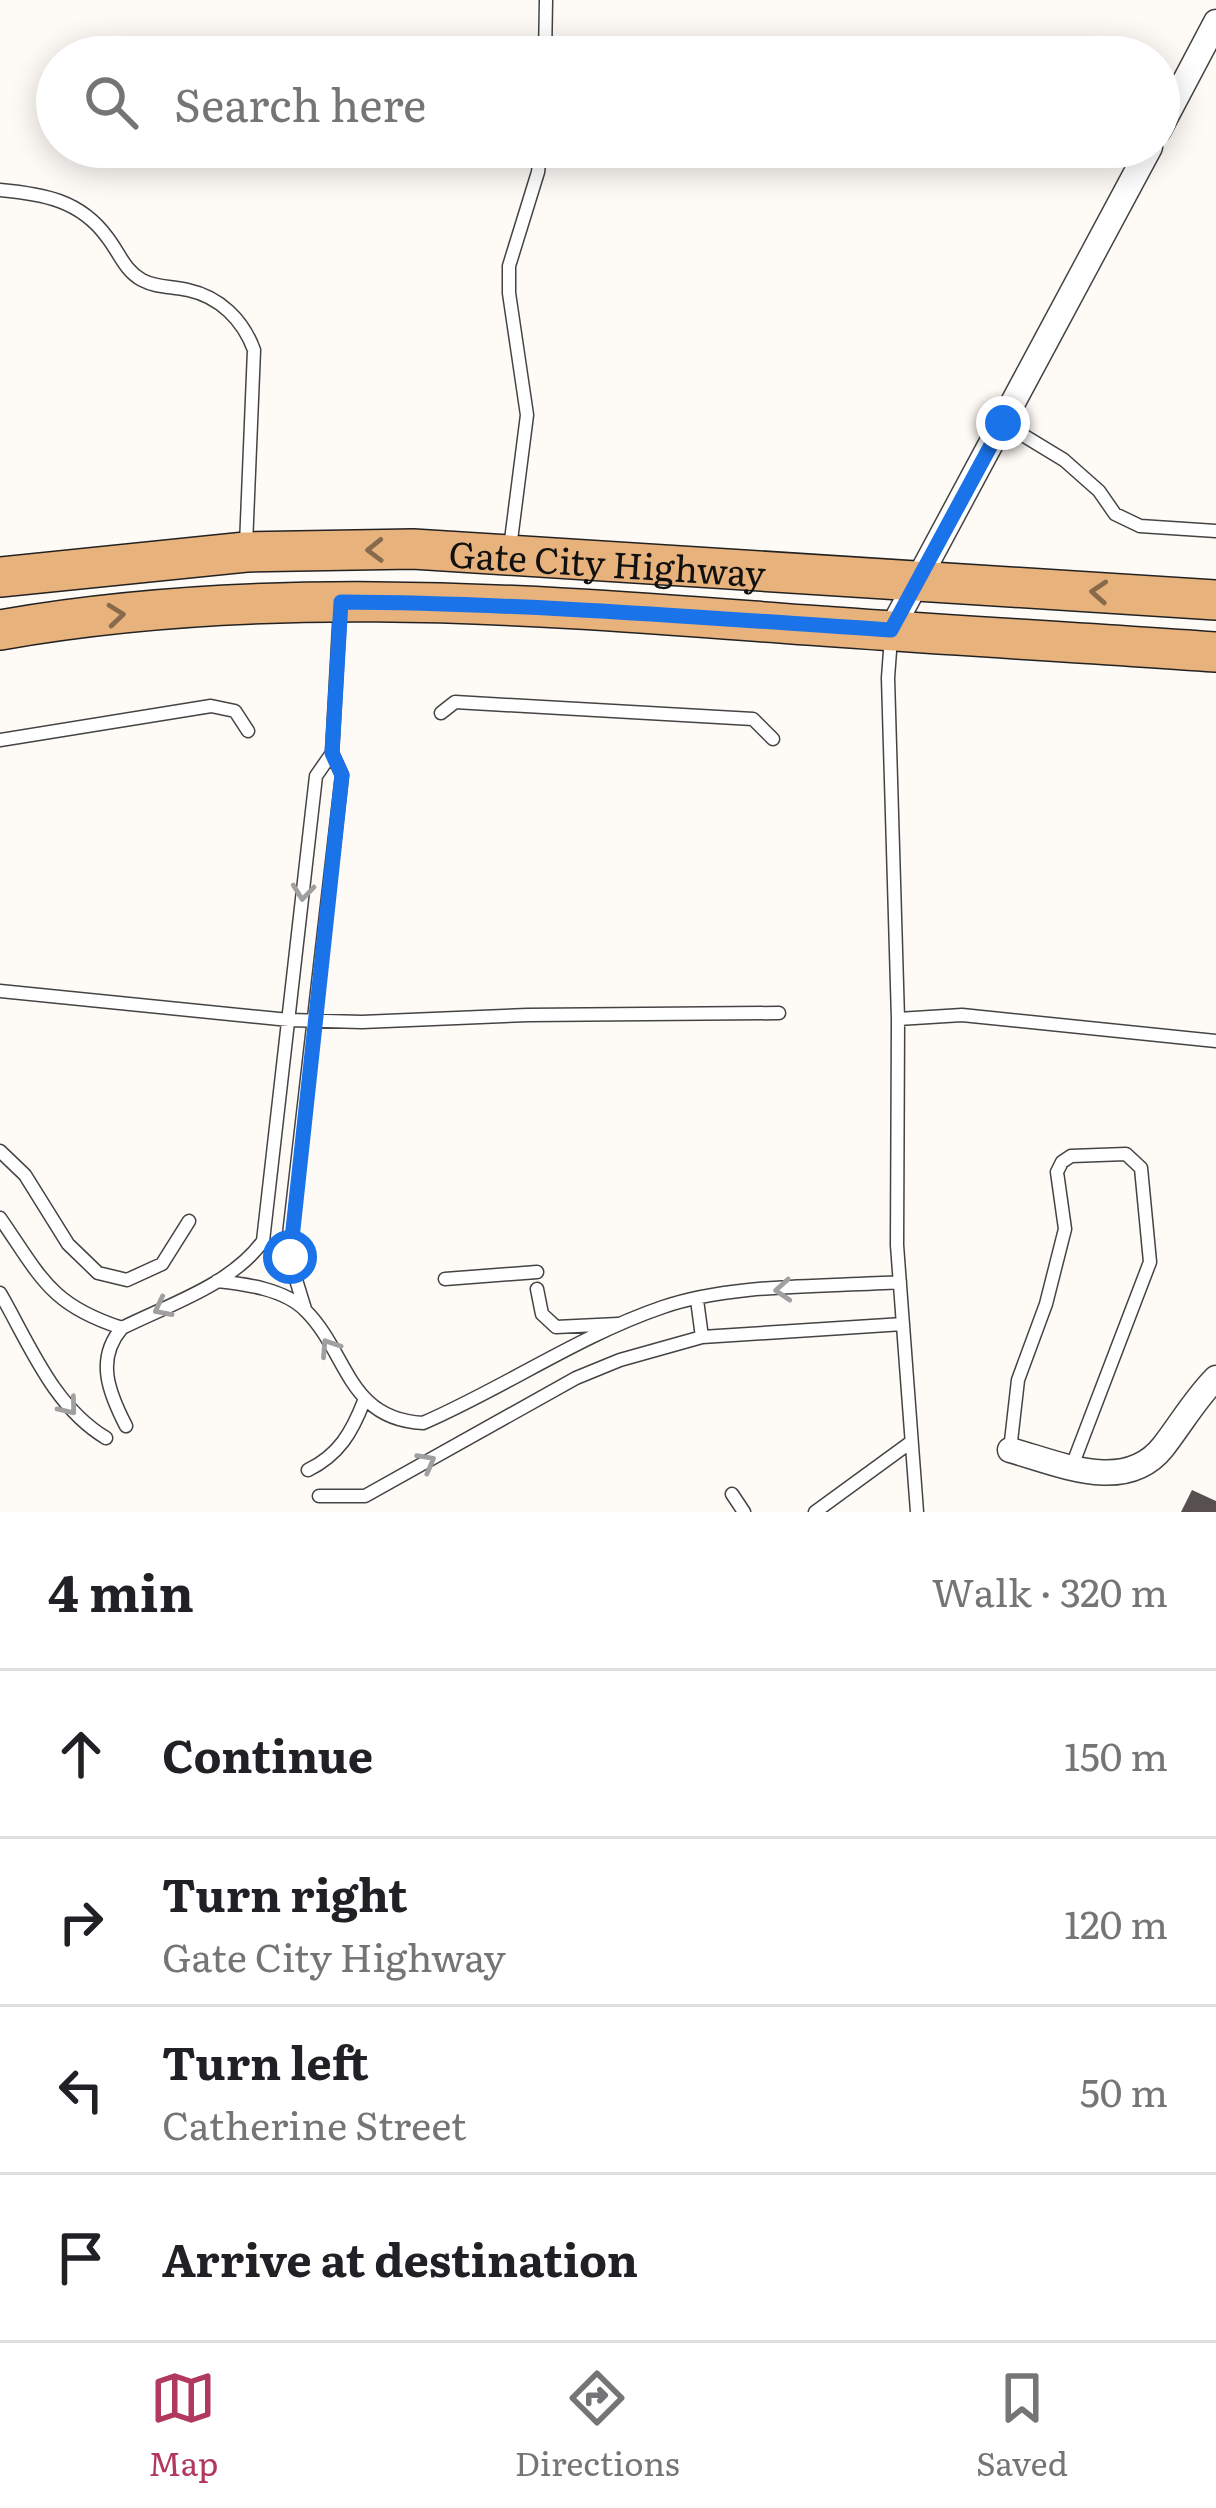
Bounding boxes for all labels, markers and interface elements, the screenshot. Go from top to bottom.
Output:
search box [36,36,1180,168]
icon: search [78,69,144,135]
text: Search here [174,69,426,136]
route end [976,396,1030,450]
street label: Gate City Highway [447,525,768,598]
one-way arrow [365,537,384,563]
one-way arrow [1089,579,1108,605]
one-way arrow [106,602,126,628]
one-way arrow [291,883,316,902]
route start [263,1230,317,1284]
one-way arrow [773,1277,792,1303]
one-way arrow [153,1294,175,1317]
one-way arrow [322,1339,344,1361]
one-way arrow [55,1393,76,1415]
one-way arrow [415,1453,436,1476]
text: 4 min [48,1552,194,1628]
text: Walk · 320 m [932,1561,1168,1619]
text: Continue [162,1720,373,1787]
icon: ahead [48,1721,114,1787]
text: 150 m [1064,1725,1168,1783]
text: Turn right [162,1859,408,1926]
icon: right [48,1889,114,1955]
text: 120 m [1064,1893,1168,1951]
text: Gate City Highway [162,1926,506,1984]
text: Turn left [162,2027,369,2094]
icon: left [48,2057,114,2123]
text: 50 m [1080,2061,1168,2119]
text: Catherine Street [162,2094,467,2152]
text: Arrive at destination [162,2224,638,2291]
icon: arrive [48,2225,114,2291]
tab: Map [148,2365,218,2486]
tab: Directions [515,2365,680,2486]
tab: Saved [976,2365,1068,2486]

